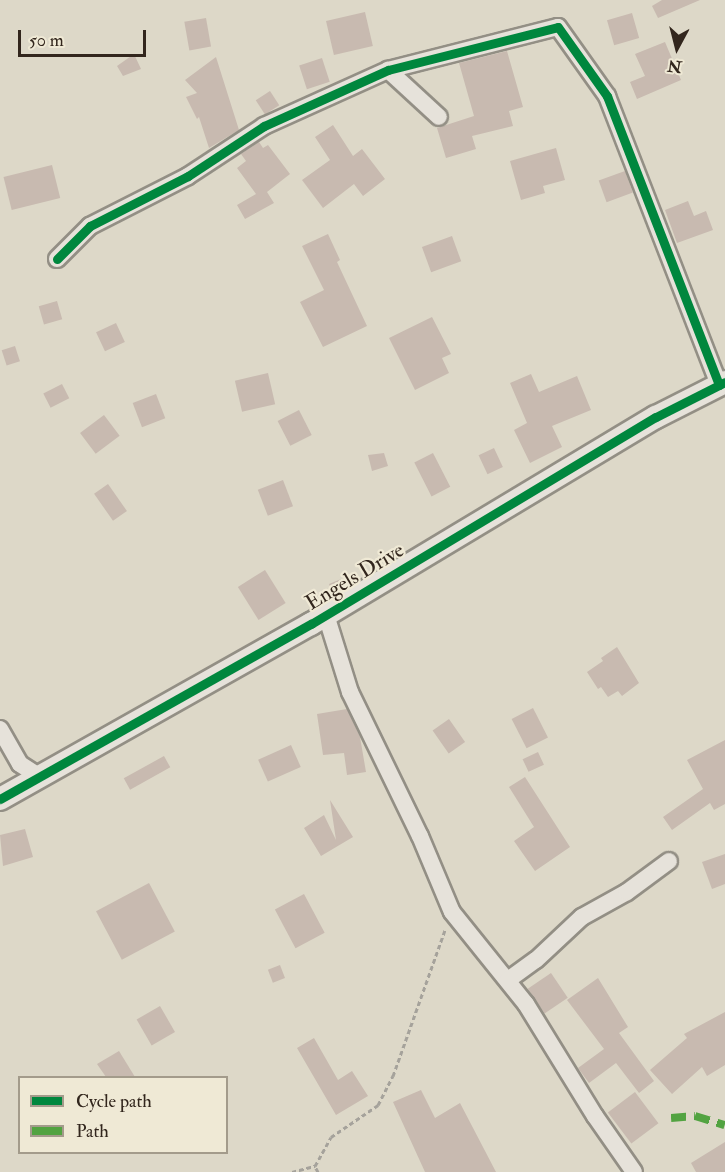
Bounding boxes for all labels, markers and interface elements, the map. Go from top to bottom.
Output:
scale bar [21,18,148,56]
north arrow [647,18,707,78]
text: 50 m [29,29,64,52]
text: N [666,55,683,77]
street label: Engels Drive [301,538,409,616]
legend [18,1076,228,1154]
text: Cycle path [76,1090,152,1113]
text: Path [76,1120,109,1143]

